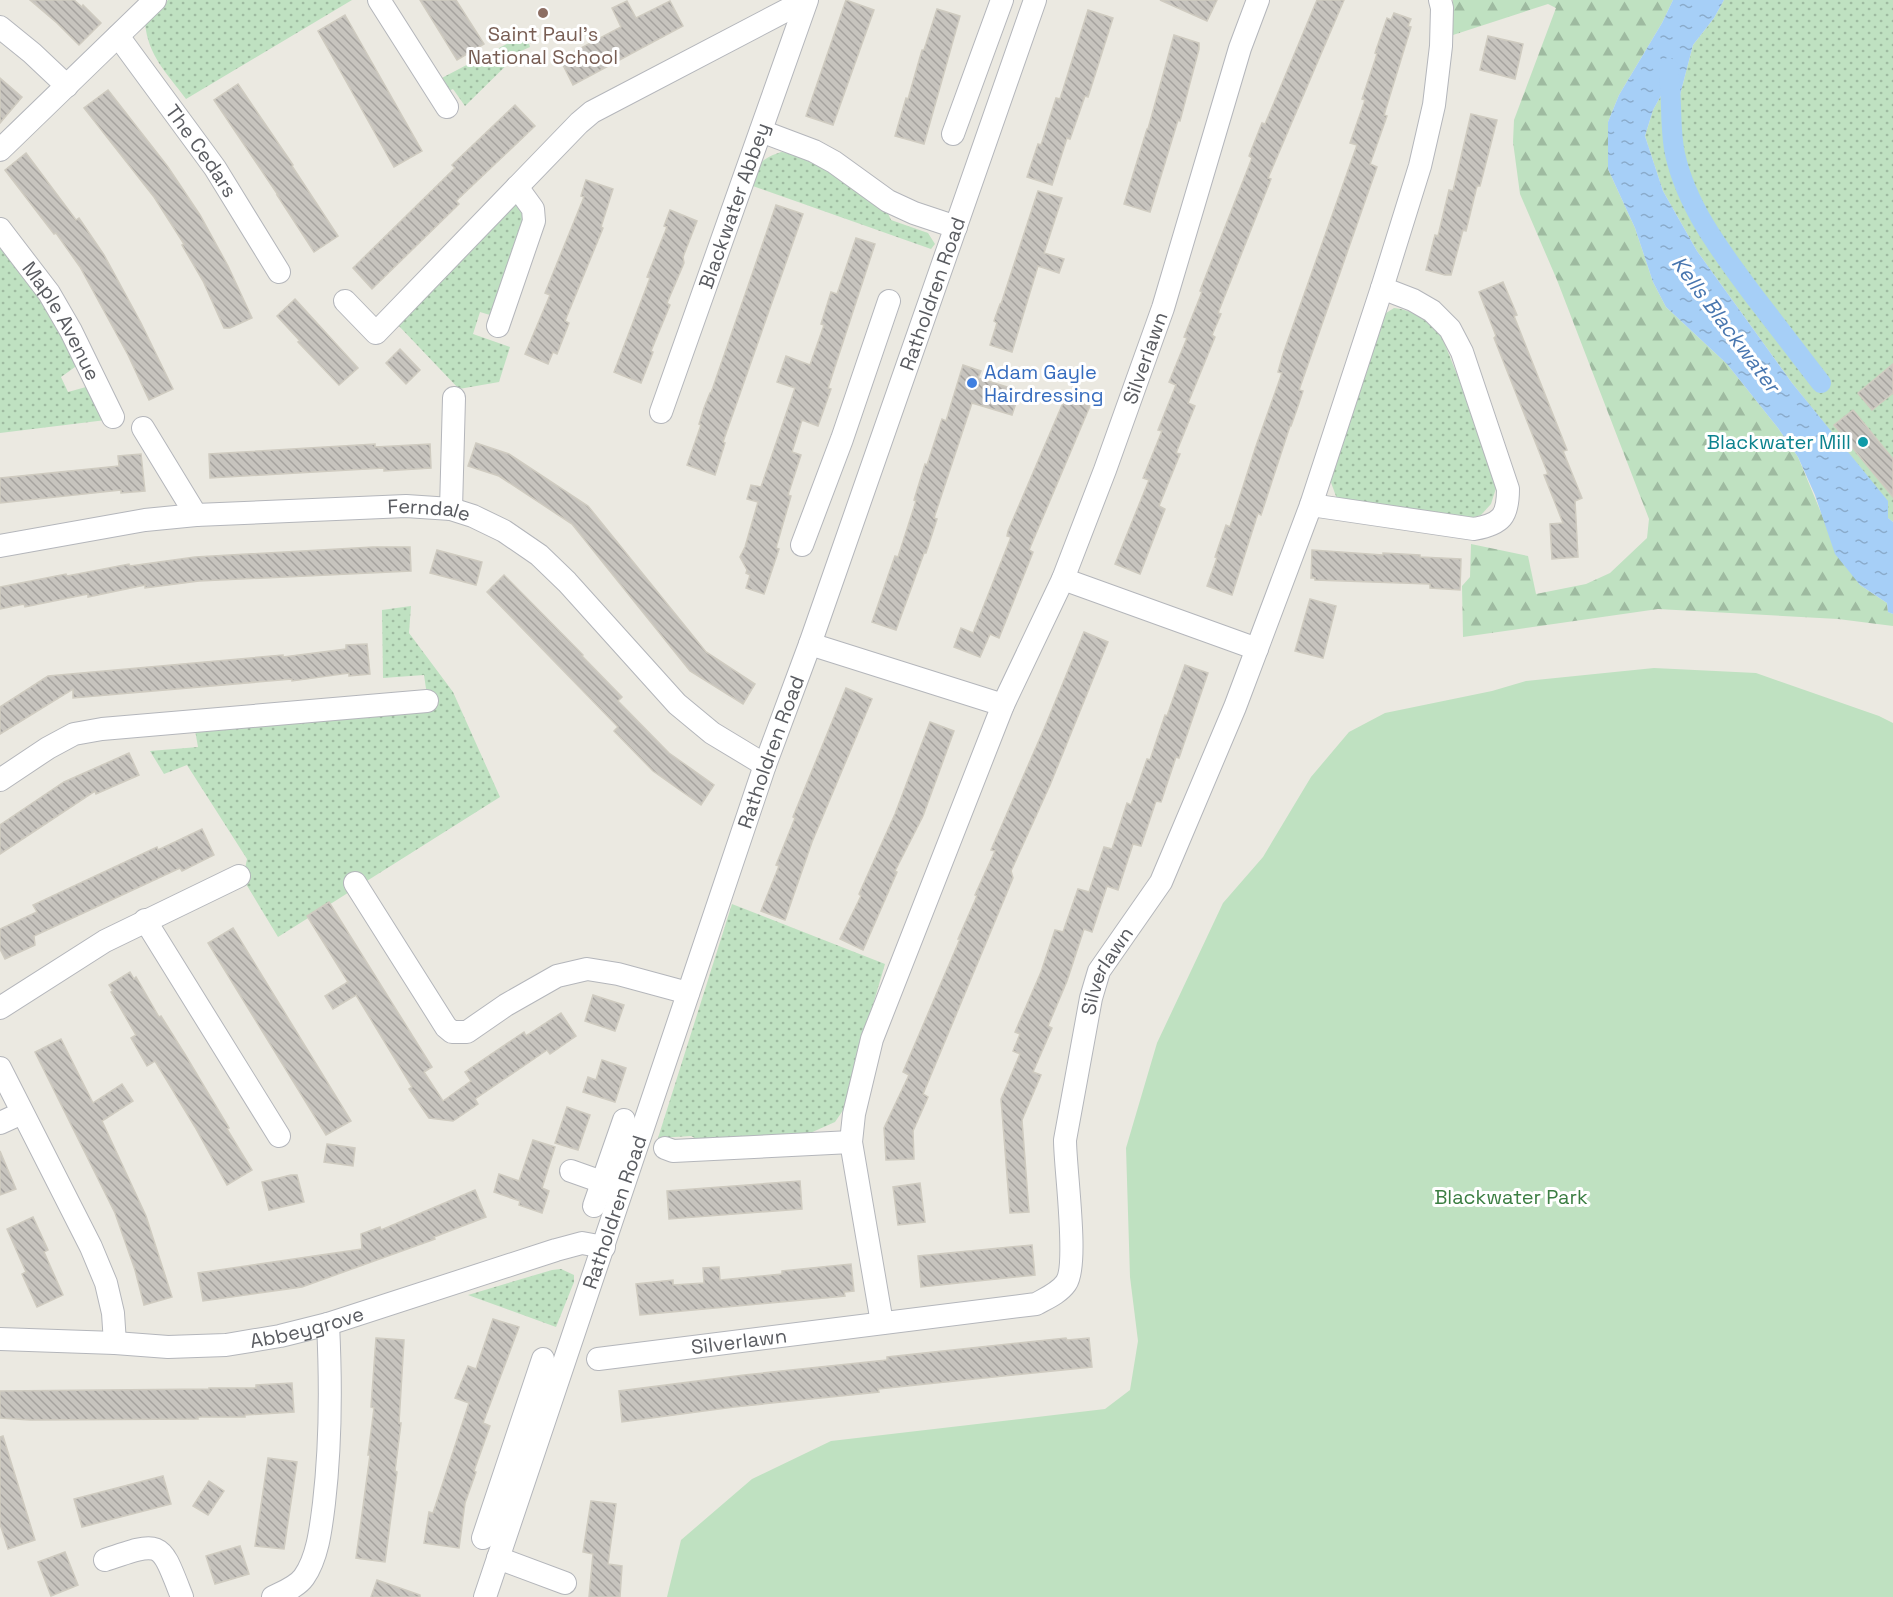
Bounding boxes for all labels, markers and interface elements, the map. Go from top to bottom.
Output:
marker: Saint Paul's National School [536,6,550,20]
place label: Saint Paul's National School [468,21,618,70]
street label: The Cedars [160,99,243,202]
street label: Blackwater Abbey [693,119,776,292]
street label: Ratholdren Road [894,214,971,374]
water label: Kells Blackwater [1666,250,1787,399]
street label: Maple Avenue [16,256,106,385]
street label: Silverlawn [1117,308,1174,408]
place label: Adam Gayle Hairdressing [984,359,1104,408]
marker: Adam Gayle Hairdressing [965,376,979,390]
place label: Blackwater Mill [1707,429,1851,455]
marker: Blackwater Mill [1856,435,1870,449]
street label: Ferndale [387,493,474,527]
street label: Ratholdren Road [732,672,810,832]
street label: Silverlawn [1075,922,1139,1017]
street label: Ratholdren Road [577,1132,652,1293]
park label: Blackwater Park [1434,1184,1588,1210]
street label: Abbeygrove [248,1300,367,1354]
street label: Silverlawn [689,1322,788,1360]

